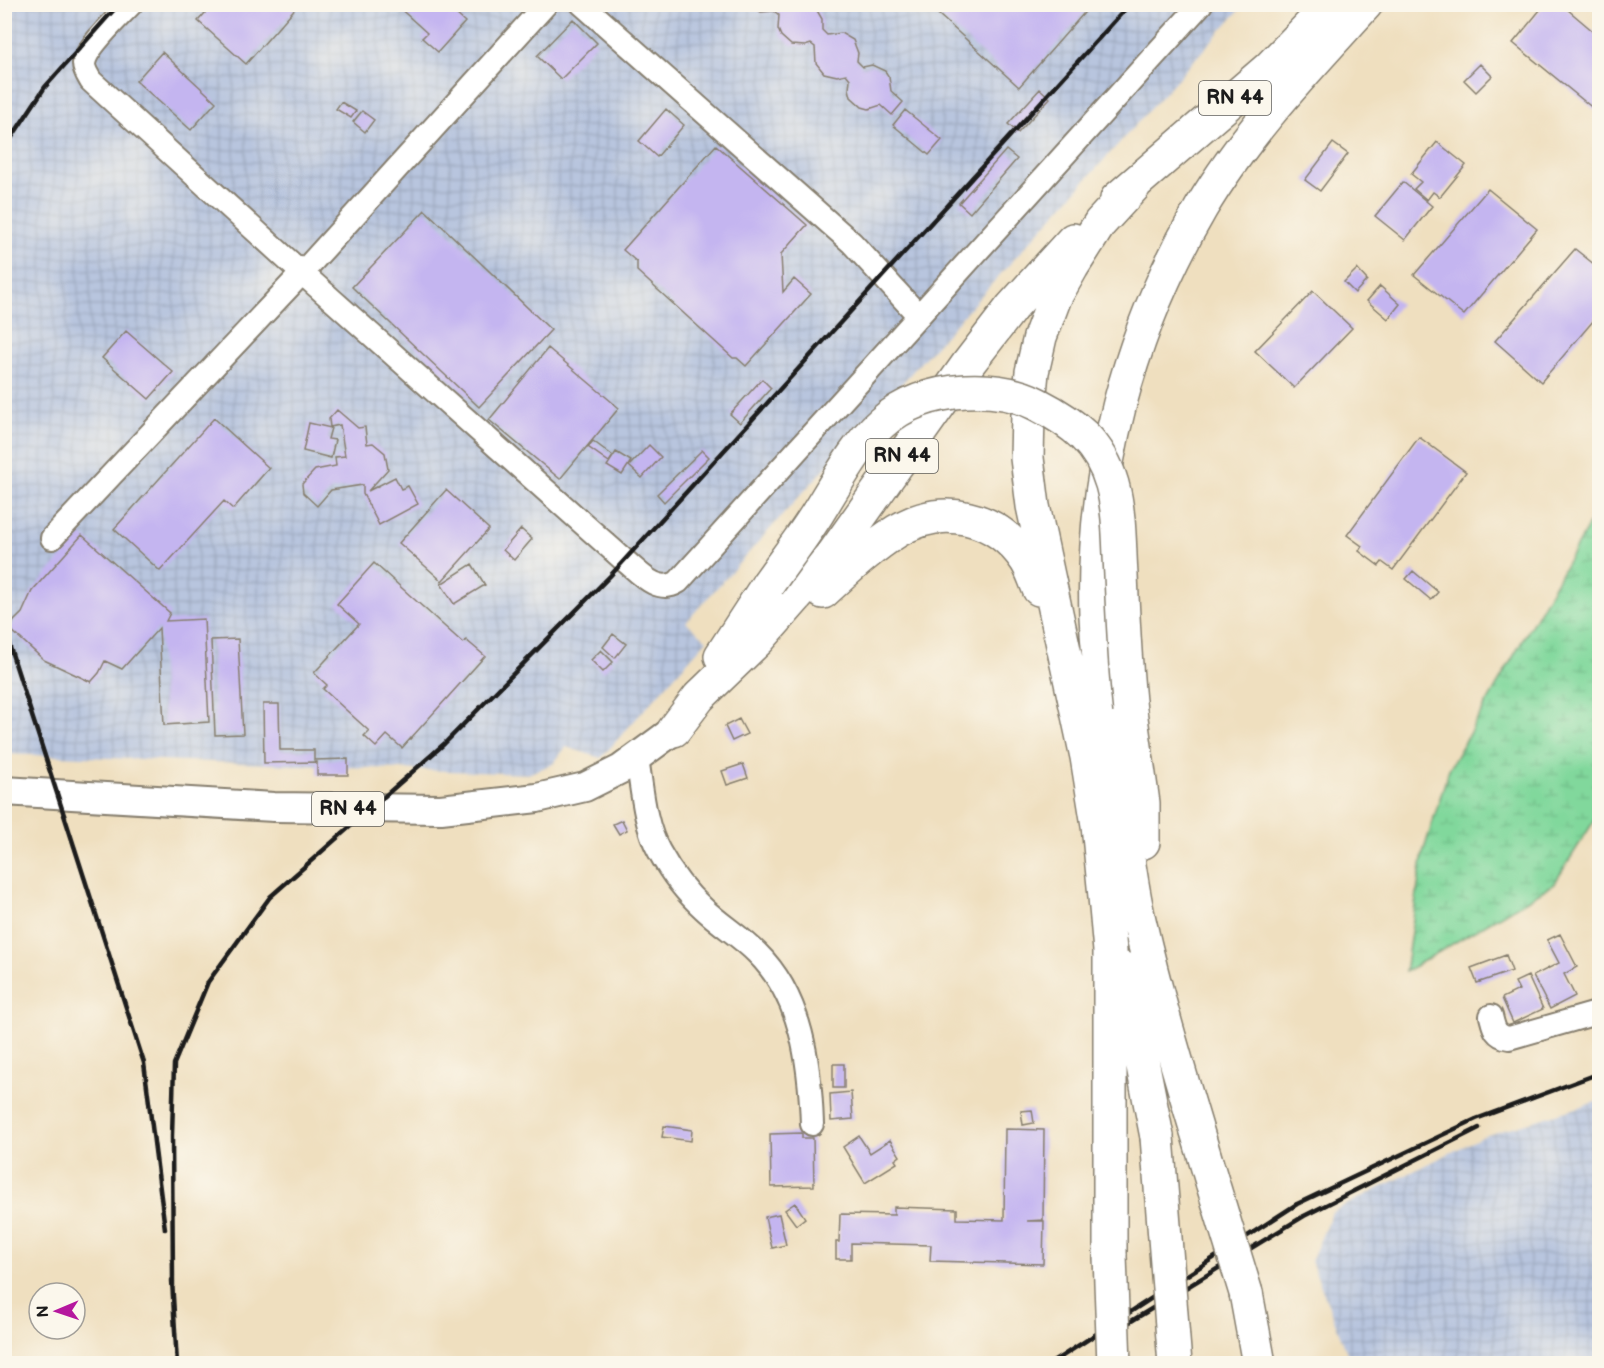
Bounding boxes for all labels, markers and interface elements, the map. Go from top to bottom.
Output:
road number: RN 44 [1199,81,1271,115]
road number: RN 44 [866,439,938,473]
road number: RN 44 [312,792,384,826]
north arrow [27,1281,87,1341]
text: N [34,1305,53,1318]

